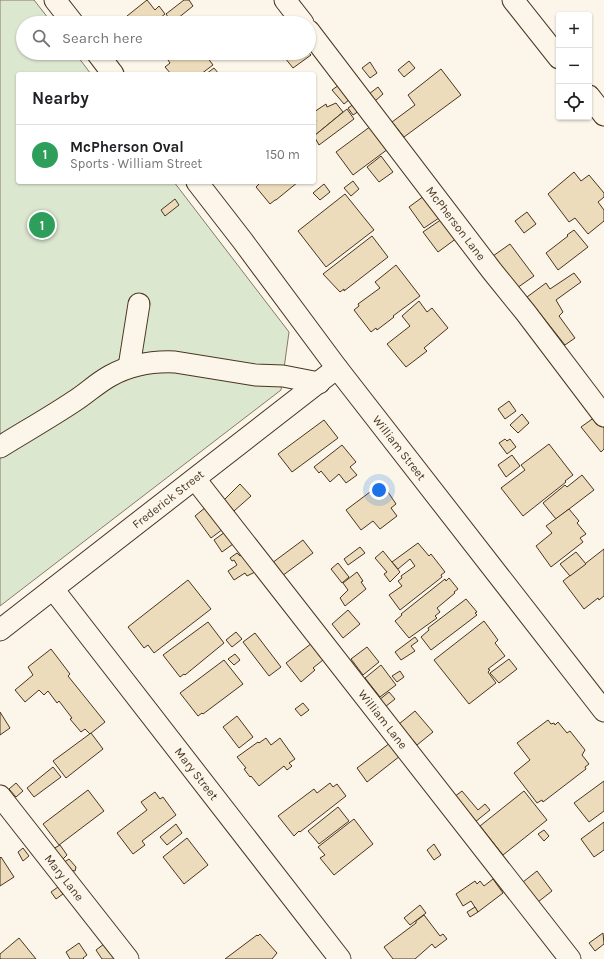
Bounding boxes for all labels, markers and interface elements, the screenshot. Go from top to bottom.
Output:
map controls [556,12,592,120]
button: + [556,12,592,48]
search box [16,16,316,60]
icon: search [30,27,52,49]
text: Search here [62,29,143,47]
button: − [556,48,592,84]
button: locate [556,84,592,120]
text: Nearby [32,88,89,108]
text: McPherson Oval [70,138,184,156]
text: 1 [43,147,47,162]
text: 150 m [265,147,300,162]
text: Sports · William Street [70,156,202,171]
street label: McPherson Lane [423,184,488,263]
pin: 1 [29,210,55,240]
street label: William Street [370,413,429,483]
street label: Frederick Street [130,467,207,531]
your location [369,480,389,500]
street label: William Lane [355,687,410,752]
street label: Mary Street [172,745,221,803]
street label: Mary Lane [42,852,87,904]

